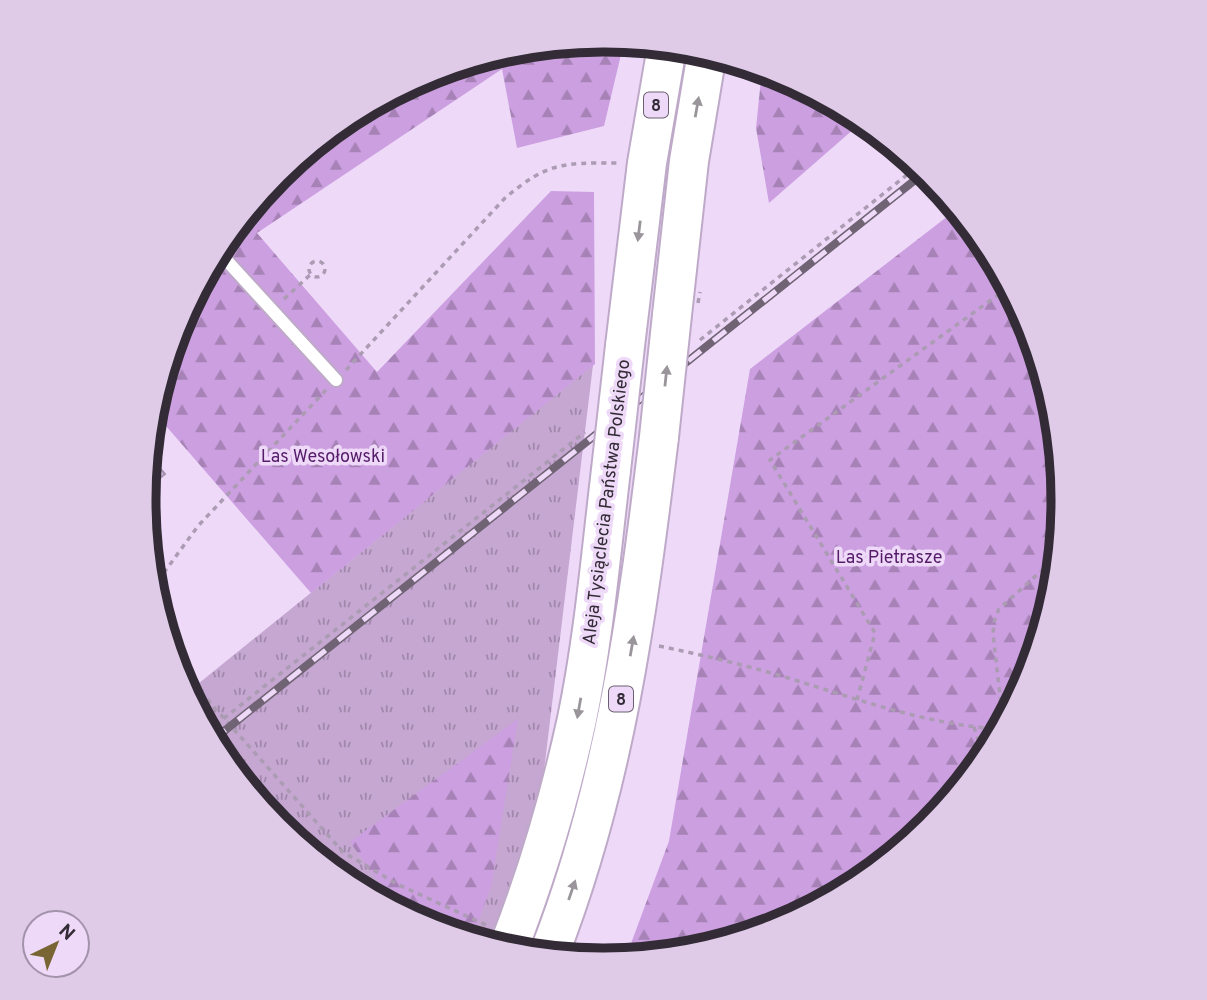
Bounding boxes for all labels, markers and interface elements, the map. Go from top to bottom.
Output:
road number: 8 [644,92,668,118]
one-way arrow [692,96,703,118]
one-way arrow [633,220,644,242]
street label: Aleja Tysiąclecia Państwa Polskiego [579,358,636,646]
one-way arrow [660,365,671,387]
park label: Las Wesołowski [261,446,385,469]
park label: Las Pietrasze [836,547,942,570]
one-way arrow [626,635,637,657]
road number: 8 [609,686,633,712]
one-way arrow [573,697,584,719]
one-way arrow [567,880,578,901]
north arrow [21,909,91,979]
text: N [53,920,79,946]

